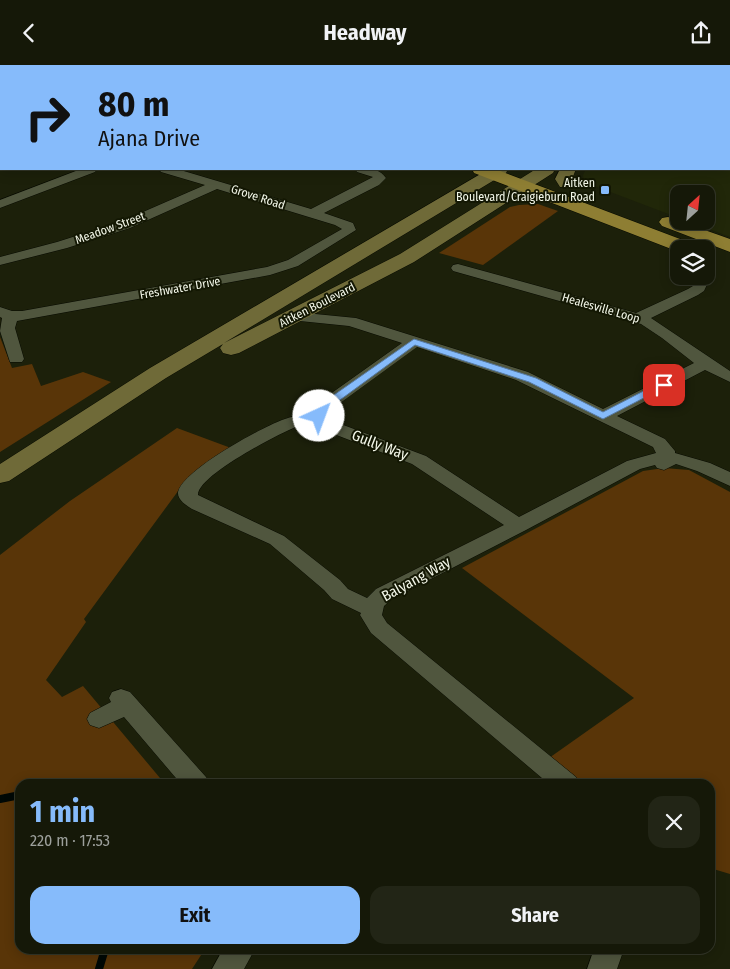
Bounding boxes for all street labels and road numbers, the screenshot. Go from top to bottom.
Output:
street label: Grove Road [229,182,287,212]
street label: Meadow Street [73,209,147,247]
street label: Freshwater Drive [139,274,222,302]
street label: Aitken Boulevard [277,280,357,330]
street label: Healesville Loop [560,290,642,326]
street label: Gully Way [349,426,411,464]
street label: Balyang Way [378,553,454,605]

